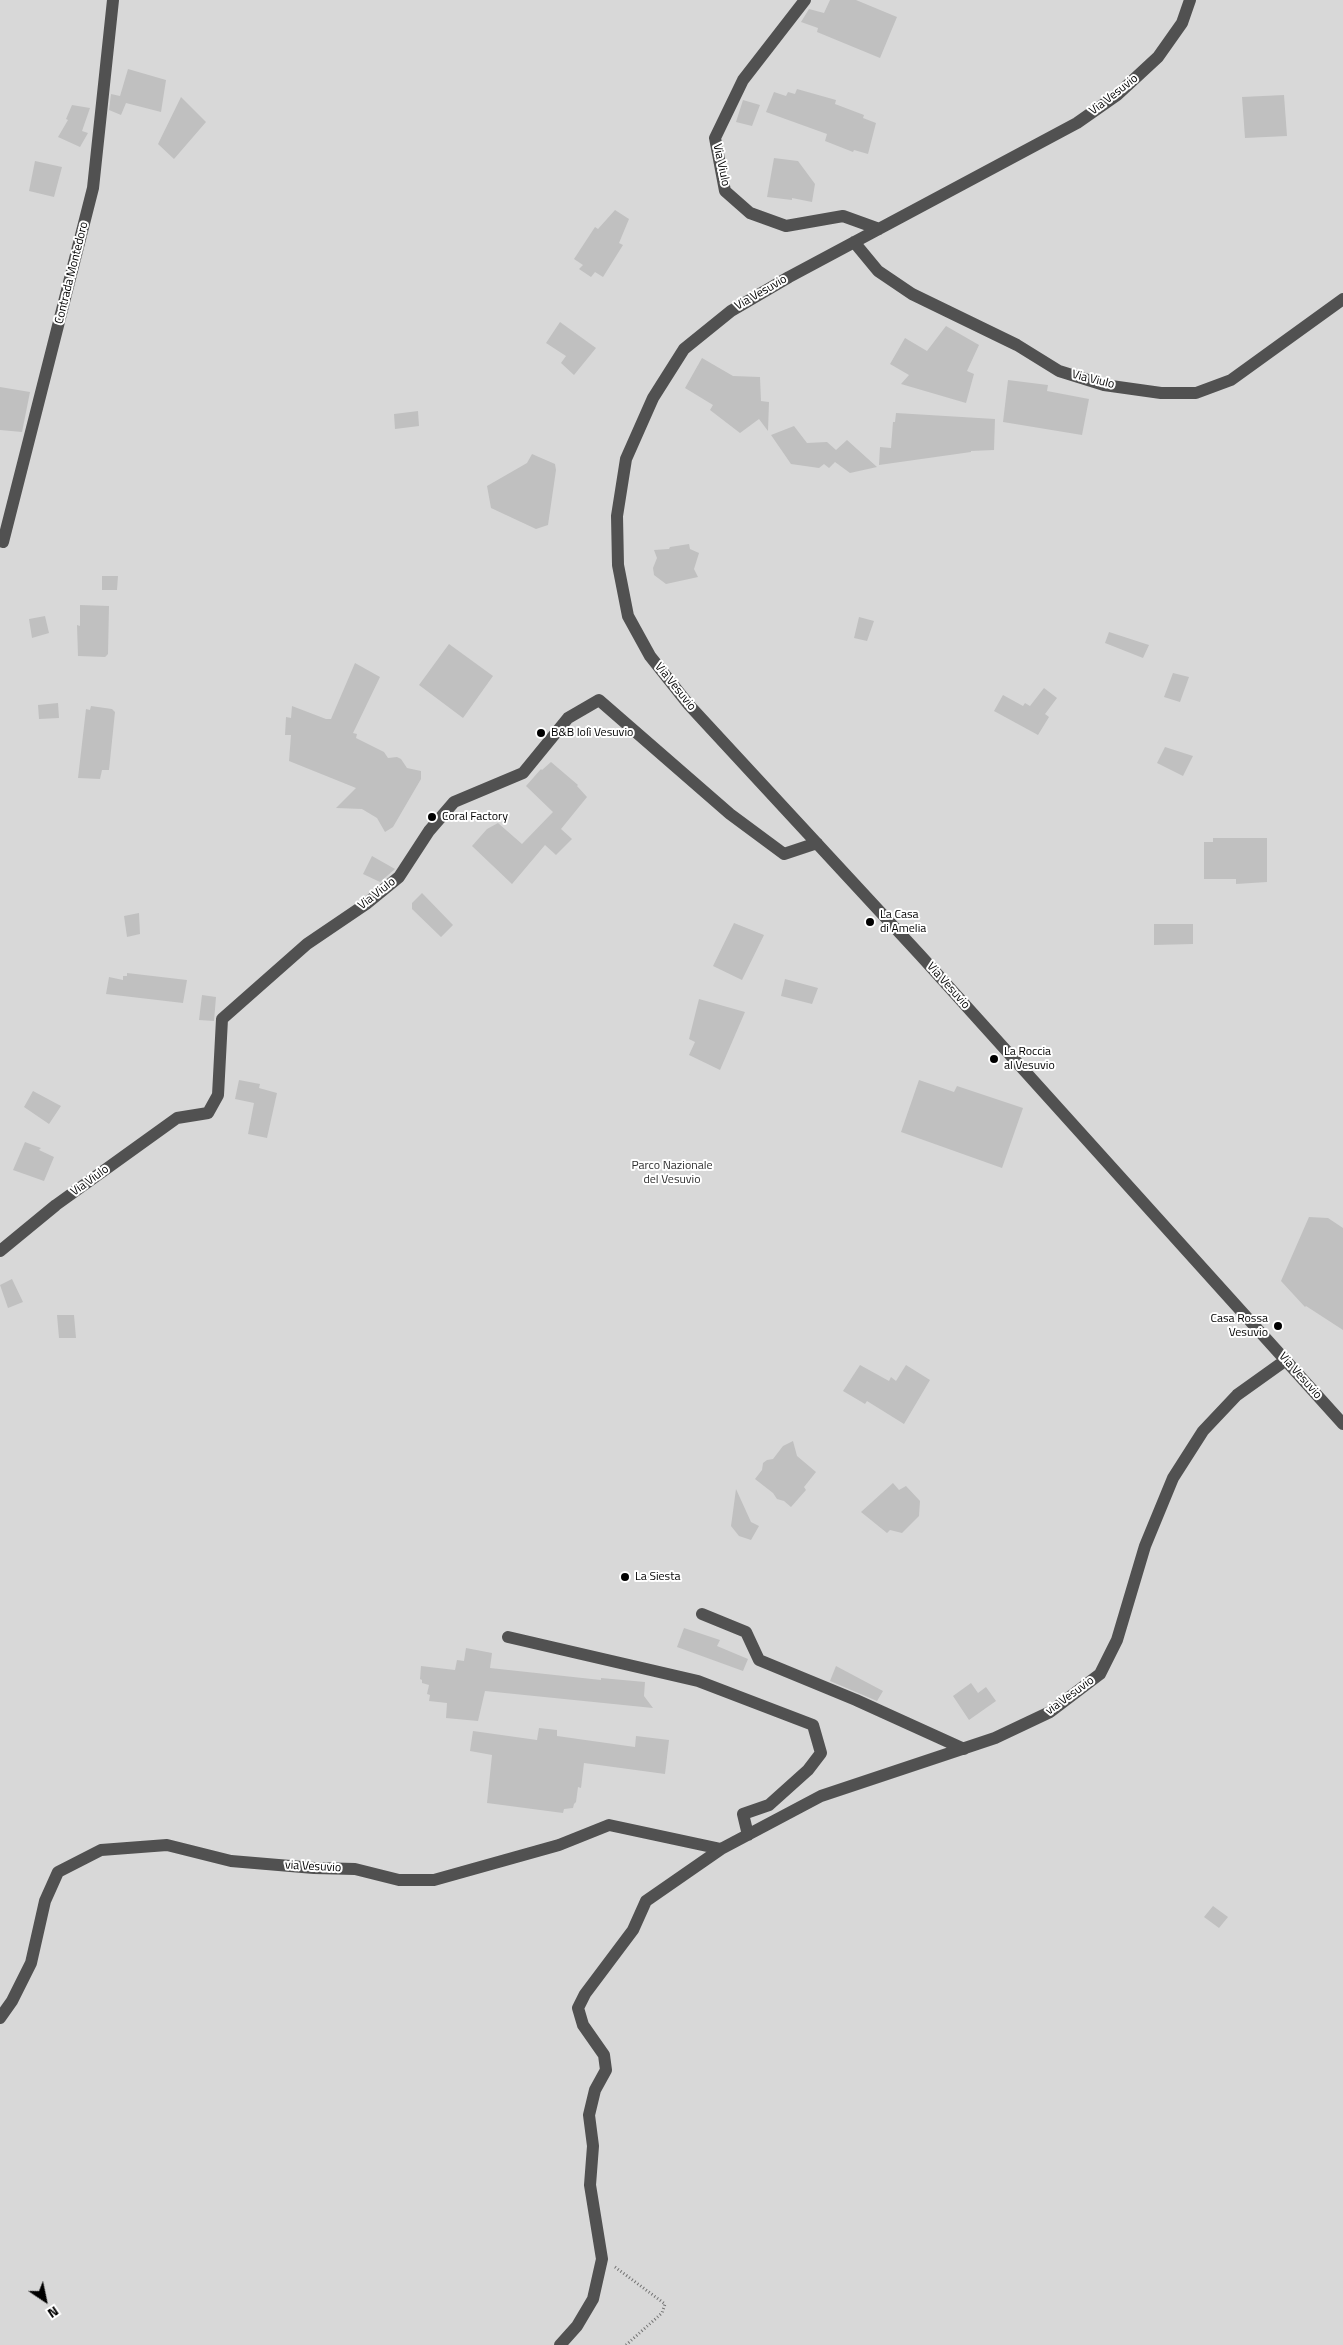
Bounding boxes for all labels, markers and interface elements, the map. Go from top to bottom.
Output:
street label: Via Vesuvio [1087,72,1141,118]
street label: Via Viulo [709,142,733,188]
street label: Contrada Montedoro [52,221,92,325]
street label: Via Vesuvio [732,272,790,314]
street label: Via Viulo [1070,368,1116,392]
street label: Via Vesuvio [651,660,699,714]
place label: B&B Iolì Vesuvio [551,726,633,740]
marker: B&B Iolì Vesuvio [535,727,547,739]
place label: Coral Factory [442,810,508,824]
marker: Coral Factory [426,811,438,823]
street label: Via Viulo [355,875,399,913]
place label: La Casa di Amelia [880,908,926,936]
marker: La Casa di Amelia [864,916,876,928]
street label: Via Vesuvio [923,960,973,1012]
place label: La Roccia al Vesuvio [1004,1045,1055,1073]
marker: La Roccia al Vesuvio [988,1053,1000,1065]
park label: Parco Nazionale del Vesuvio [631,1159,713,1187]
street label: Via Viulo [68,1162,112,1200]
place label: Casa Rossa Vesuvio [1210,1312,1268,1340]
marker: Casa Rossa Vesuvio [1272,1320,1284,1332]
street label: Via Vesuvio [1275,1350,1325,1402]
place label: La Siesta [635,1570,680,1584]
marker: La Siesta [619,1571,631,1583]
street label: via Vesuvio [1043,1674,1097,1718]
street label: via Vesuvio [284,1858,342,1876]
north arrow [20,2275,70,2325]
text: N [44,2301,64,2324]

